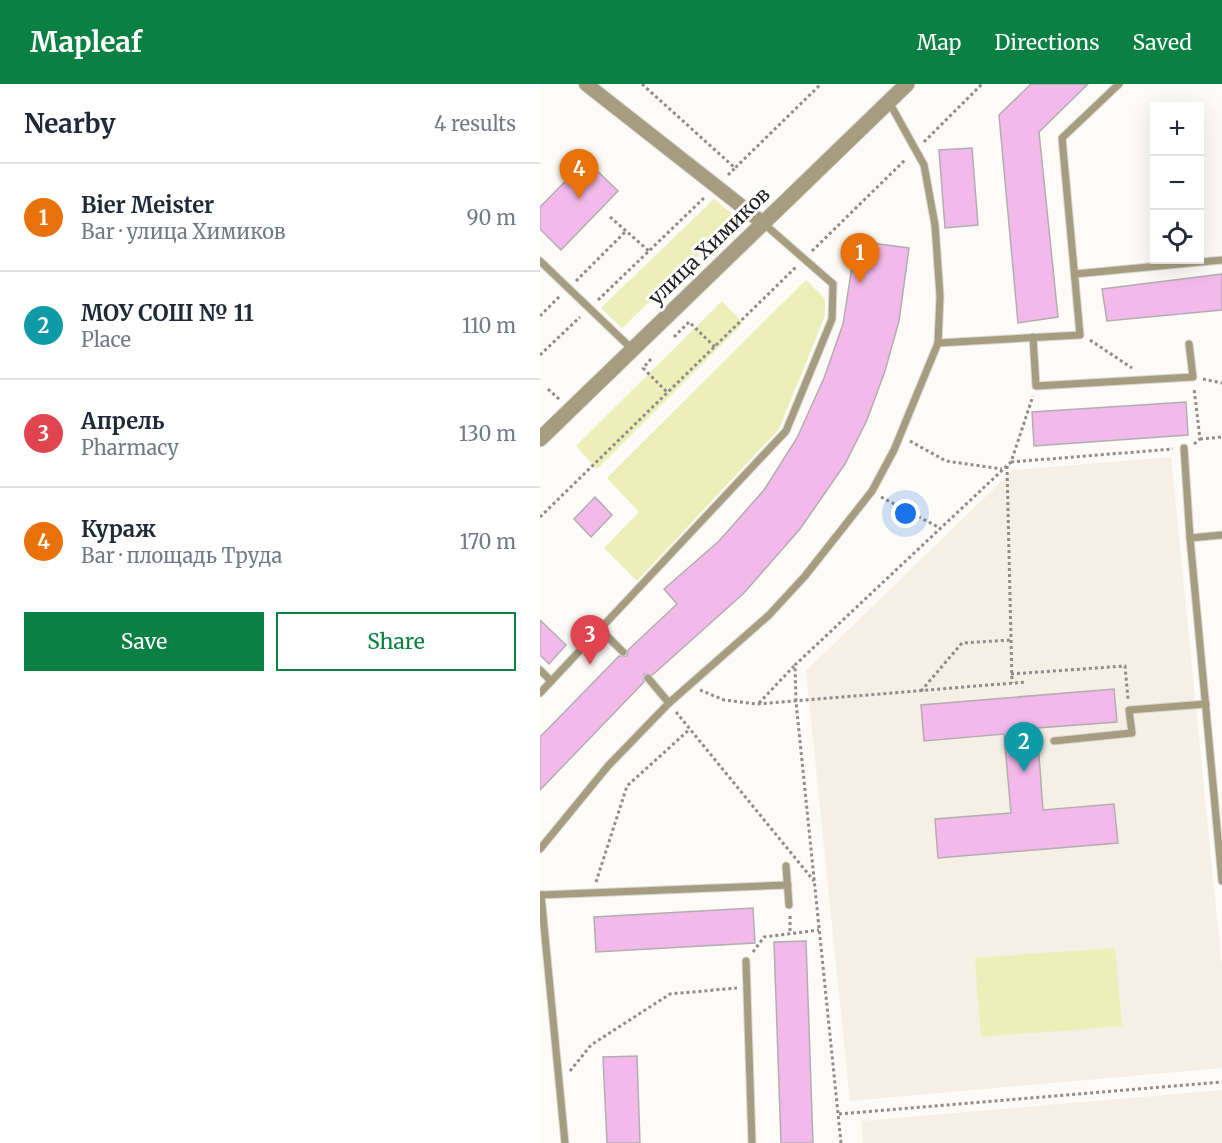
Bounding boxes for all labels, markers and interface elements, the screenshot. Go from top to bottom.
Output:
text: Mapleaf [30,24,142,60]
text: Map [917,29,961,56]
text: Directions [994,29,1099,56]
text: Saved [1132,29,1192,56]
map controls [1150,102,1204,264]
button: + [1150,102,1204,156]
text: Nearby [24,107,116,140]
text: 4 results [434,111,516,136]
pin: 4 [560,150,598,199]
button: − [1150,156,1204,210]
street label: улица Химиков [643,181,775,310]
text: Bier Meister [81,191,214,219]
text: 1 [39,205,48,230]
text: 90 m [466,205,516,230]
button: locate [1150,210,1204,264]
text: Bar · улица Химиков [81,219,286,244]
pin: 1 [840,234,880,283]
text: МОУ СОШ № 11 [81,299,254,327]
text: 2 [38,313,49,338]
text: 110 m [462,313,516,338]
text: Place [81,327,131,352]
text: Апрель [81,407,165,435]
text: 3 [38,421,49,446]
text: 130 m [459,421,516,446]
text: Pharmacy [81,435,179,460]
your location [891,499,920,528]
text: Кураж [81,515,156,543]
text: 4 [37,529,50,554]
text: 170 m [460,529,516,554]
text: Bar · площадь Труда [81,543,282,568]
button: Save [24,612,264,671]
button: Share [276,612,516,671]
pin: 3 [571,616,610,665]
pin: 2 [1004,722,1044,772]

